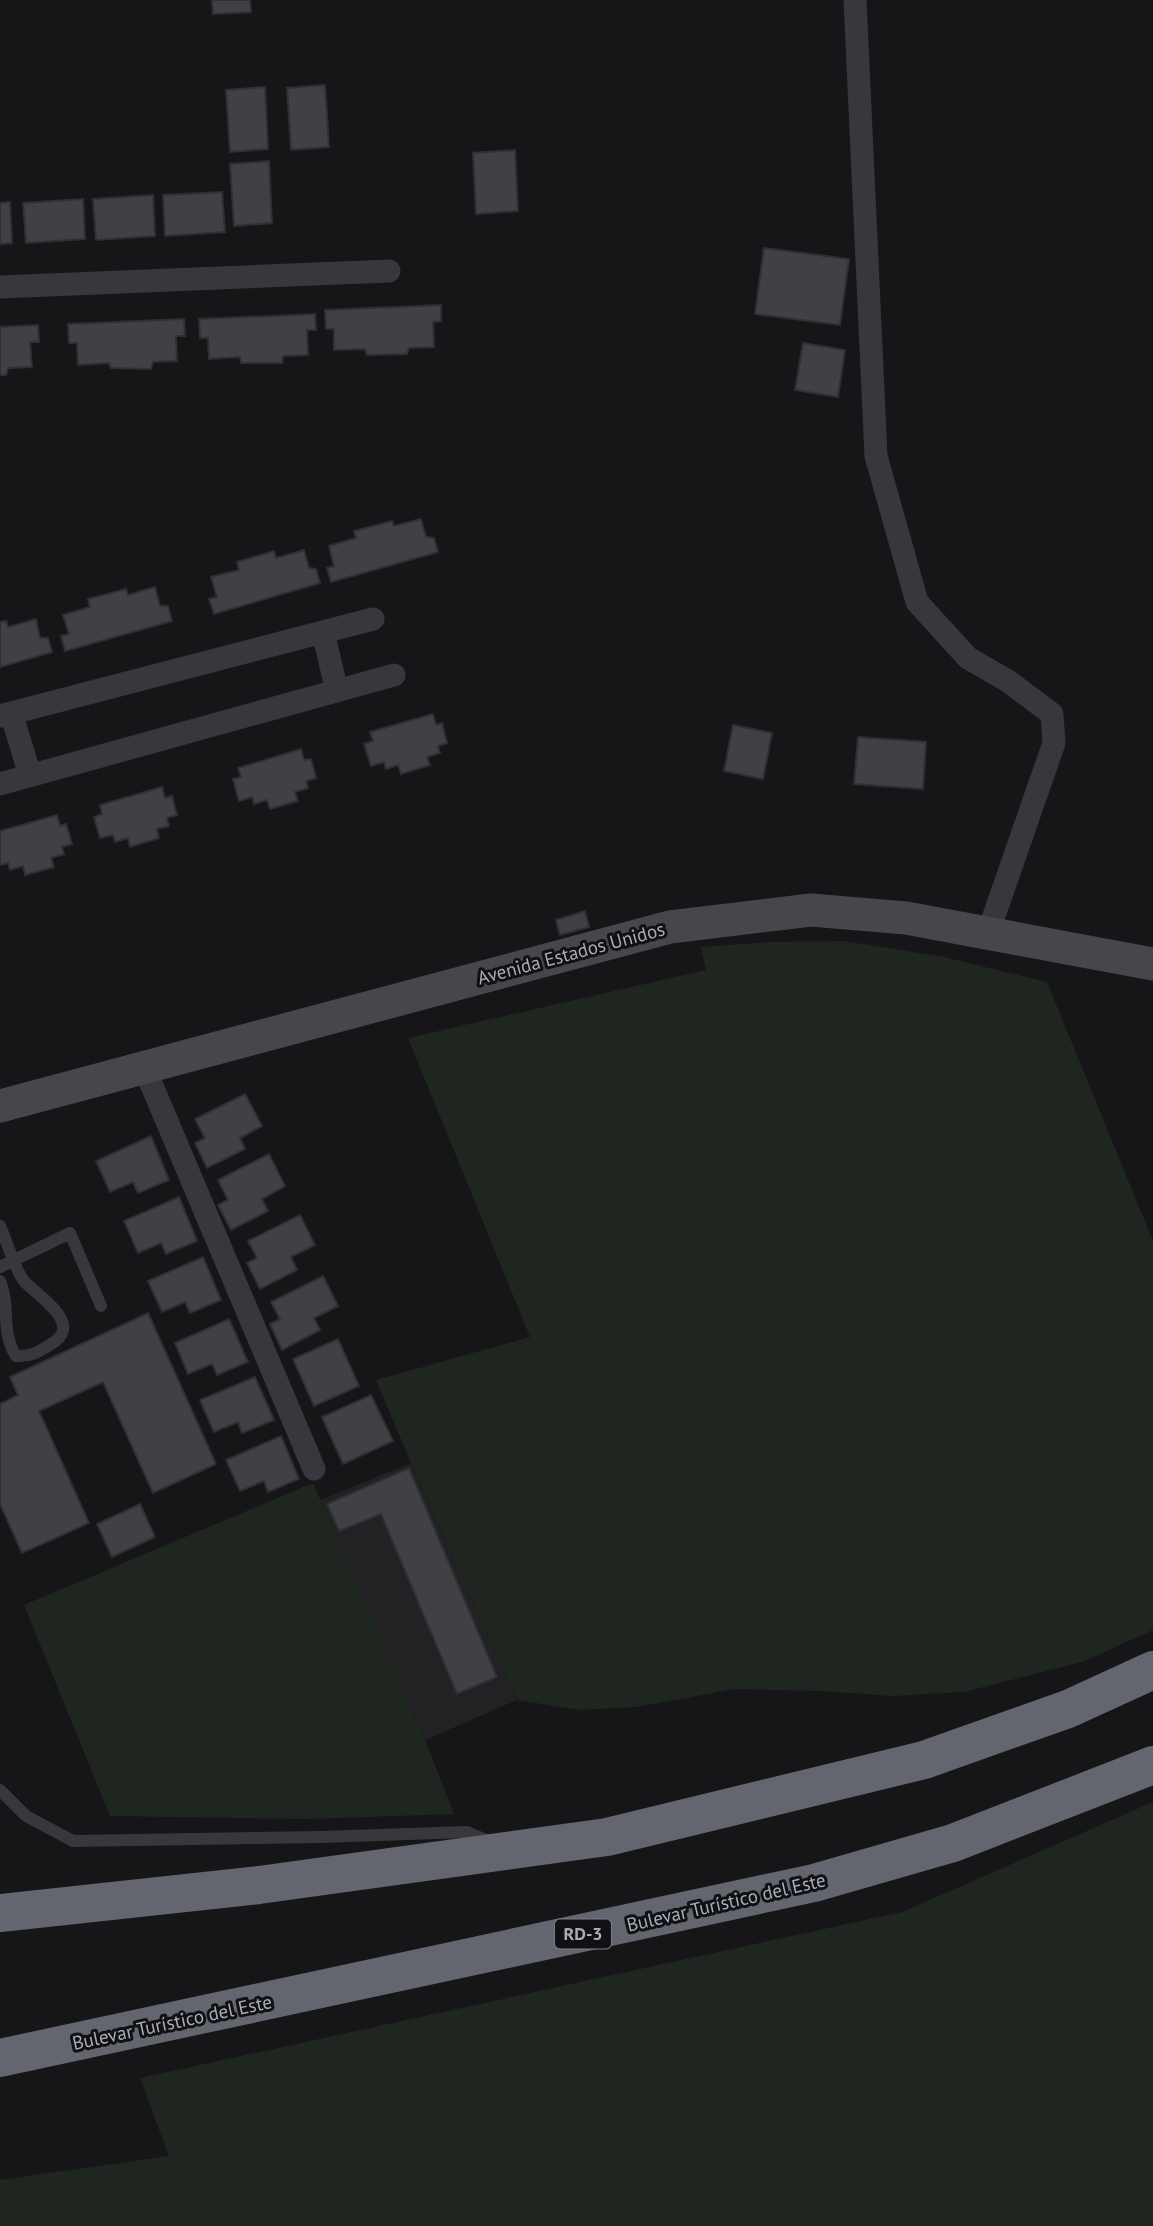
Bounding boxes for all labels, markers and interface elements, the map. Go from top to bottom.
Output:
street label: Avenida Estados Unidos [475,916,667,990]
street label: Bulevar Turístico del Este [624,1867,828,1937]
road number: RD-3 [555,1920,611,1948]
street label: Bulevar Turístico del Este [70,1989,274,2055]

